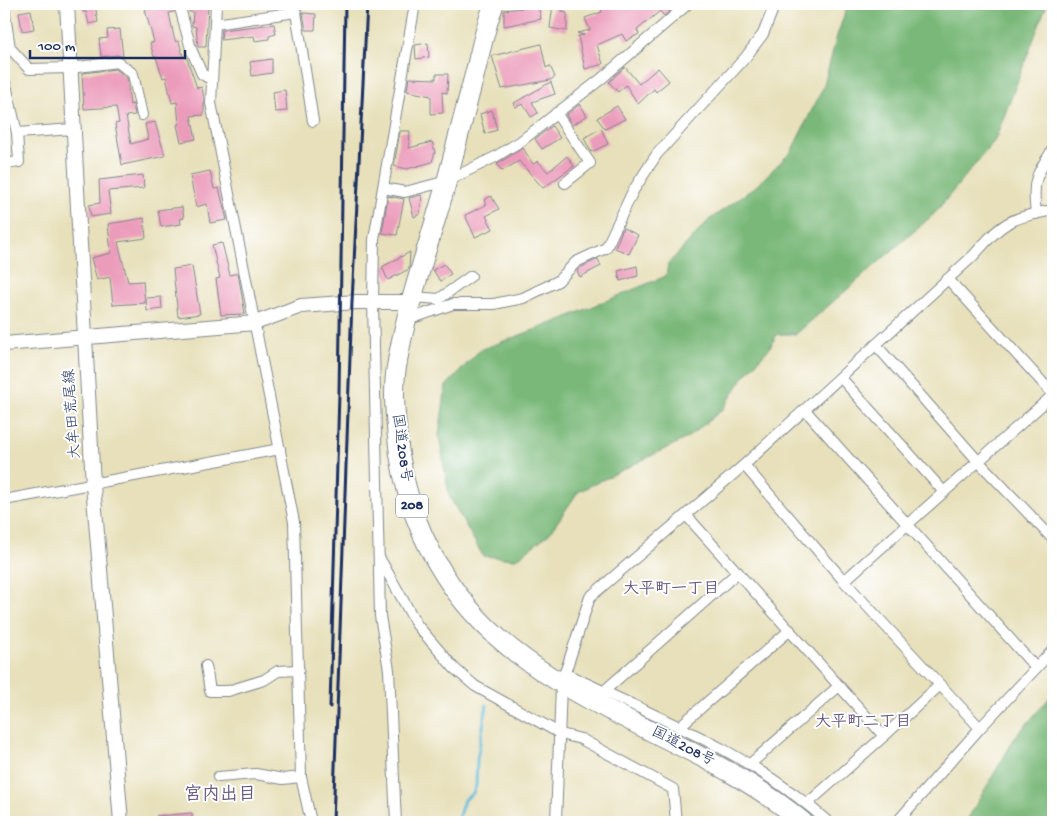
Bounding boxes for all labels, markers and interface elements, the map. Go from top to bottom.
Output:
scale bar [30,28,185,60]
text: 100 m [37,38,76,56]
street label: 大牟田荒尾線 [60,368,85,460]
street label: 国道208号 [387,413,415,483]
road number: 208 [396,494,428,518]
district label: 大平町一丁目 [623,580,719,600]
district label: 大平町二丁目 [815,713,911,733]
street label: 国道208号 [648,723,718,771]
district label: 宮内出目 [184,784,256,806]

